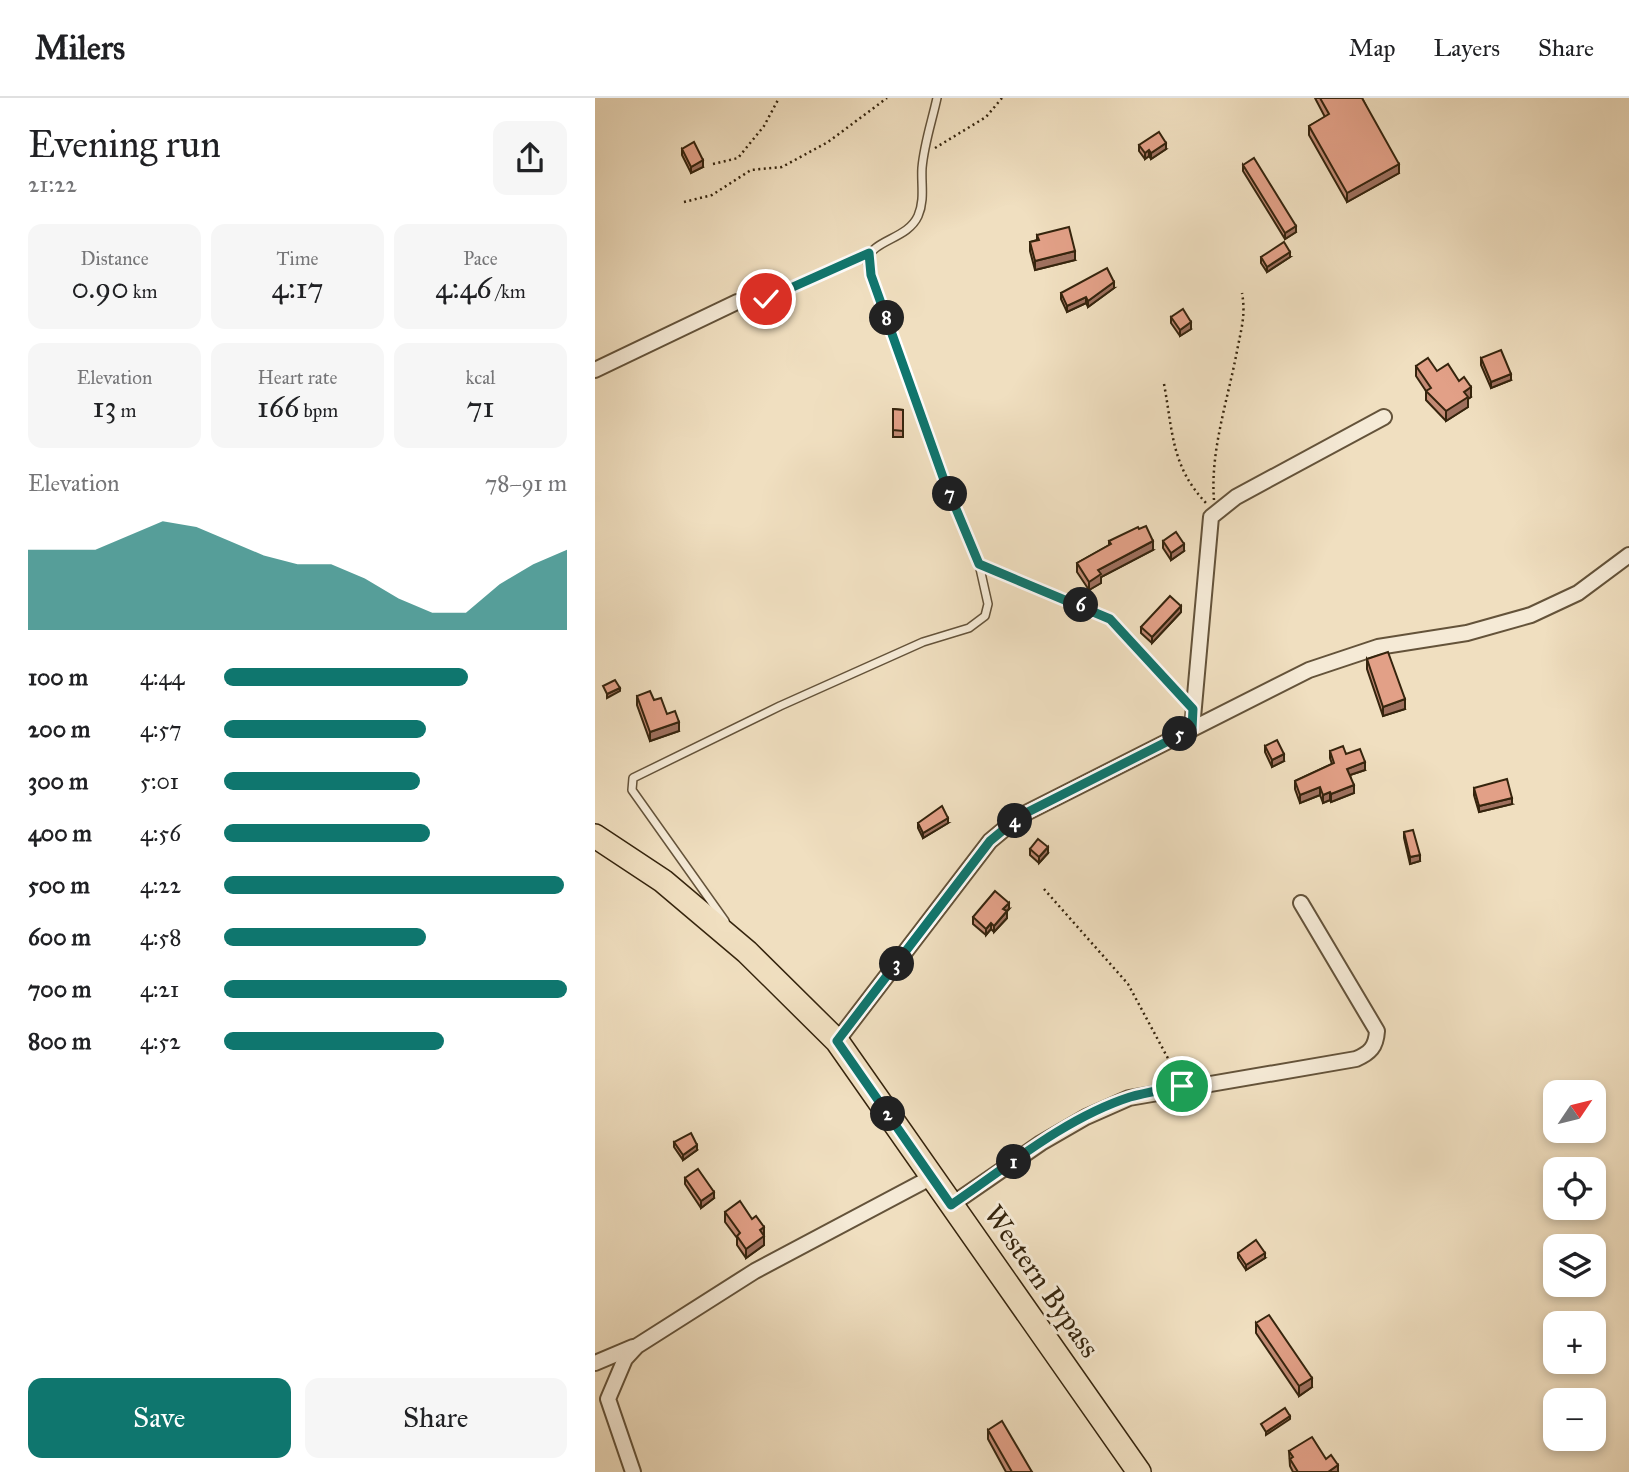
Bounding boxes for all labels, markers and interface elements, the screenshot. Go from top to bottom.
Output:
text: Milers [35,28,125,68]
text: Map [1349,33,1396,63]
text: Layers [1434,33,1500,63]
text: Share [1538,33,1594,63]
text: Evening run [28,121,221,167]
button: share [493,121,567,195]
text: 21:22 [28,170,77,198]
text: Distance [80,247,149,270]
text: Time [276,247,319,270]
text: Pace [463,247,498,270]
pin [736,269,796,329]
text: 0.90 [71,270,129,306]
text: 4:17 [271,270,324,306]
text: 4:46 [435,270,492,306]
text: km [129,280,158,303]
text: /km [492,280,526,303]
icon: check [747,280,785,318]
pin: 8 [869,300,905,336]
text: 8 [881,306,892,329]
text: Elevation [77,366,152,389]
text: Heart rate [258,366,337,389]
text: kcal [466,366,495,389]
text: 13 [93,389,116,425]
text: 166 [257,389,299,425]
text: 71 [467,389,494,425]
text: m [116,399,136,422]
text: bpm [299,399,338,422]
text: Elevation [28,469,119,497]
text: 78–91 m [485,469,567,497]
pin: 7 [933,476,967,512]
text: 7 [944,482,955,505]
pin: 6 [1063,588,1099,622]
text: 6 [1076,593,1085,616]
text: 100 m [28,663,88,691]
text: 4:44 [140,663,184,691]
text: 200 m [28,715,90,743]
text: 4:57 [140,715,182,743]
pin: 5 [1163,716,1197,752]
text: 5 [1175,722,1184,745]
text: 300 m [28,767,88,795]
text: 5:01 [140,767,179,795]
pin: 4 [997,804,1033,838]
text: 4 [1009,809,1020,832]
text: 400 m [28,819,92,847]
text: 4:56 [140,819,181,847]
text: 500 m [28,871,90,899]
text: 4:22 [140,871,181,899]
text: 600 m [28,923,91,951]
text: 4:58 [140,923,182,951]
pin: 3 [879,946,915,982]
text: 3 [893,952,900,975]
text: 700 m [28,975,91,1003]
text: 4:21 [140,975,179,1003]
text: 800 m [28,1027,91,1055]
text: 4:52 [140,1027,181,1055]
pin [1152,1056,1212,1116]
icon: arrive [1163,1067,1201,1105]
north arrow [1543,1080,1607,1143]
map controls [1543,1080,1606,1451]
pin: 2 [871,1096,905,1132]
text: 2 [883,1102,892,1125]
pin: 1 [997,1144,1031,1180]
text: 1 [1010,1150,1017,1173]
button: locate [1543,1157,1606,1220]
street label: Western Bypass [977,1198,1107,1364]
button: layers [1543,1234,1606,1297]
button: + [1543,1311,1606,1374]
button: Save [28,1378,291,1458]
button: Share [305,1378,567,1458]
button: − [1543,1388,1606,1451]

